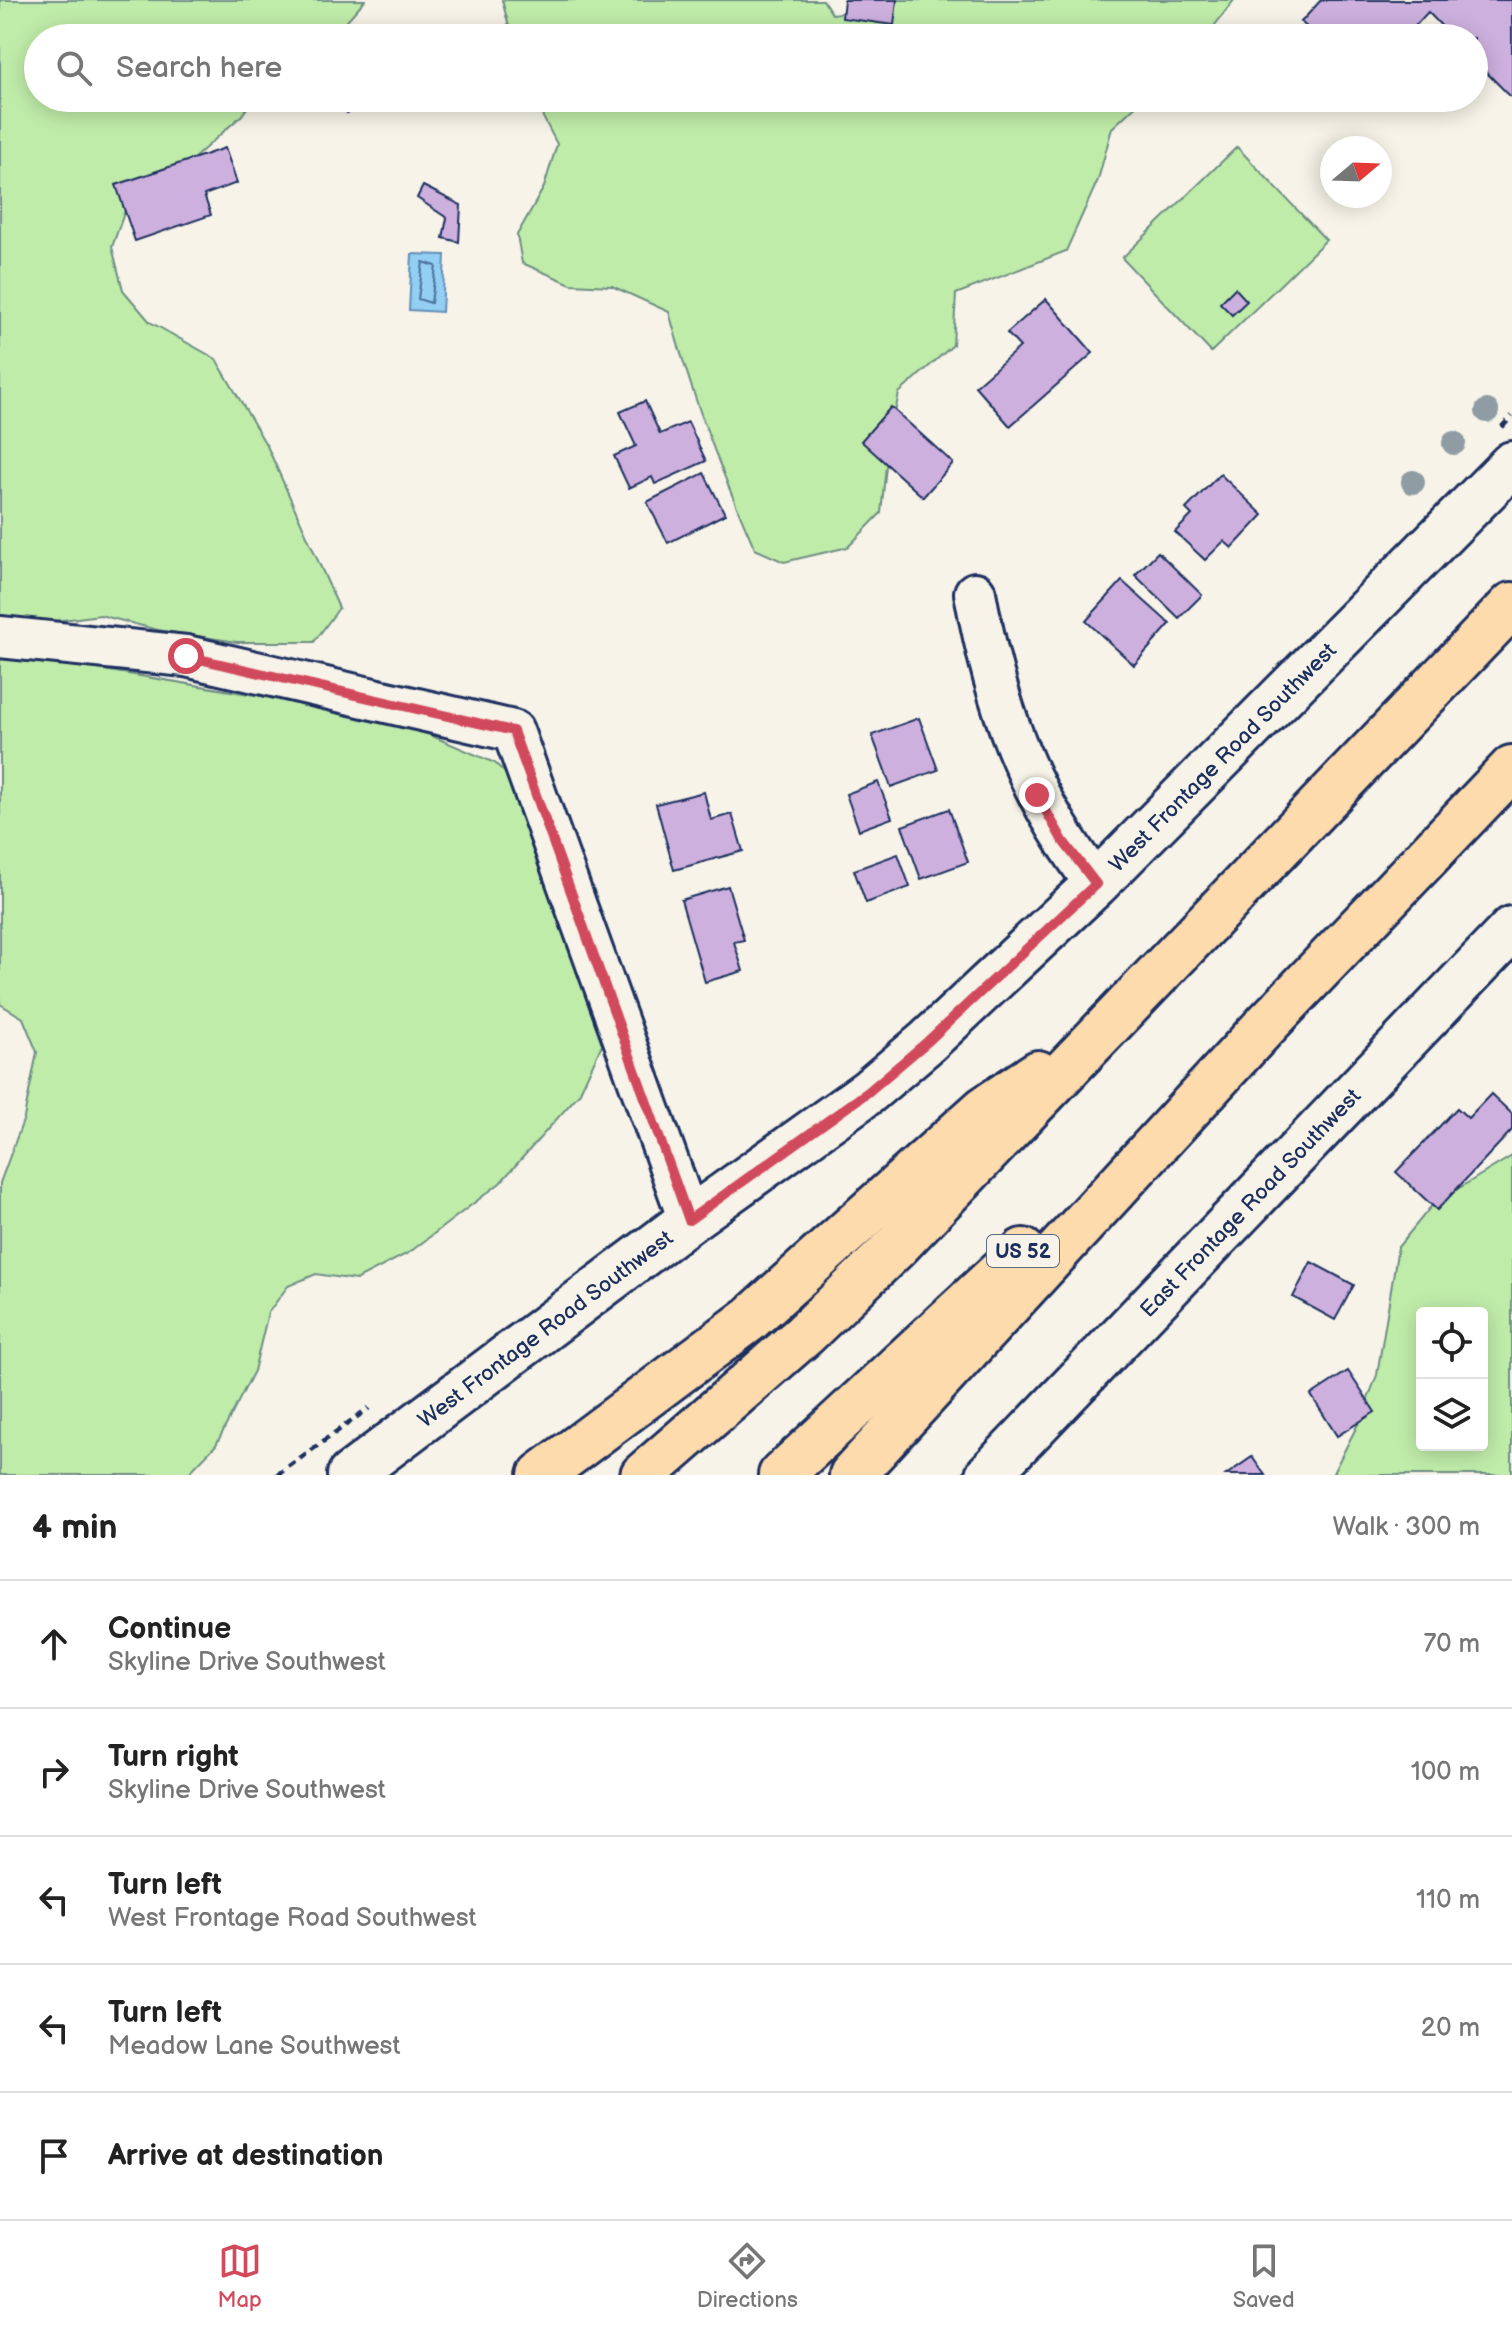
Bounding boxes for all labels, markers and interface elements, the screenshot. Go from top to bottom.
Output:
search box [24,24,1488,112]
icon: search [52,46,96,90]
text: Search here [116,50,282,86]
north arrow [1320,136,1392,208]
street label: West Frontage Road Southwest [1104,637,1343,878]
route start [168,638,204,674]
route end [1019,777,1055,813]
street label: East Frontage Road Southwest [1135,1083,1367,1323]
street label: West Frontage Road Southwest [413,1225,679,1434]
road number: US 52 [987,1235,1059,1267]
map controls [1416,1307,1488,1451]
button: locate [1416,1307,1488,1379]
button: layers [1416,1379,1488,1451]
text: 4 min [32,1507,118,1548]
text: Walk · 300 m [1332,1512,1480,1543]
text: Continue [108,1611,231,1647]
icon: ahead [32,1622,76,1666]
text: 70 m [1423,1629,1480,1660]
text: Skyline Drive Southwest [108,1647,386,1678]
text: Turn right [108,1739,239,1775]
icon: right [32,1750,76,1794]
text: 100 m [1411,1757,1480,1788]
text: Skyline Drive Southwest [108,1775,386,1806]
text: Turn left [108,1867,222,1903]
icon: left [32,1878,76,1922]
text: 110 m [1416,1885,1480,1916]
text: West Frontage Road Southwest [108,1903,477,1934]
text: Turn left [108,1995,222,2031]
icon: left [32,2006,76,2050]
text: 20 m [1421,2013,1480,2044]
text: Meadow Lane Southwest [108,2031,400,2062]
icon: arrive [32,2134,76,2178]
text: Arrive at destination [108,2138,384,2174]
tab: Map [217,2239,262,2314]
tab: Directions [697,2239,798,2314]
tab: Saved [1233,2239,1295,2314]

